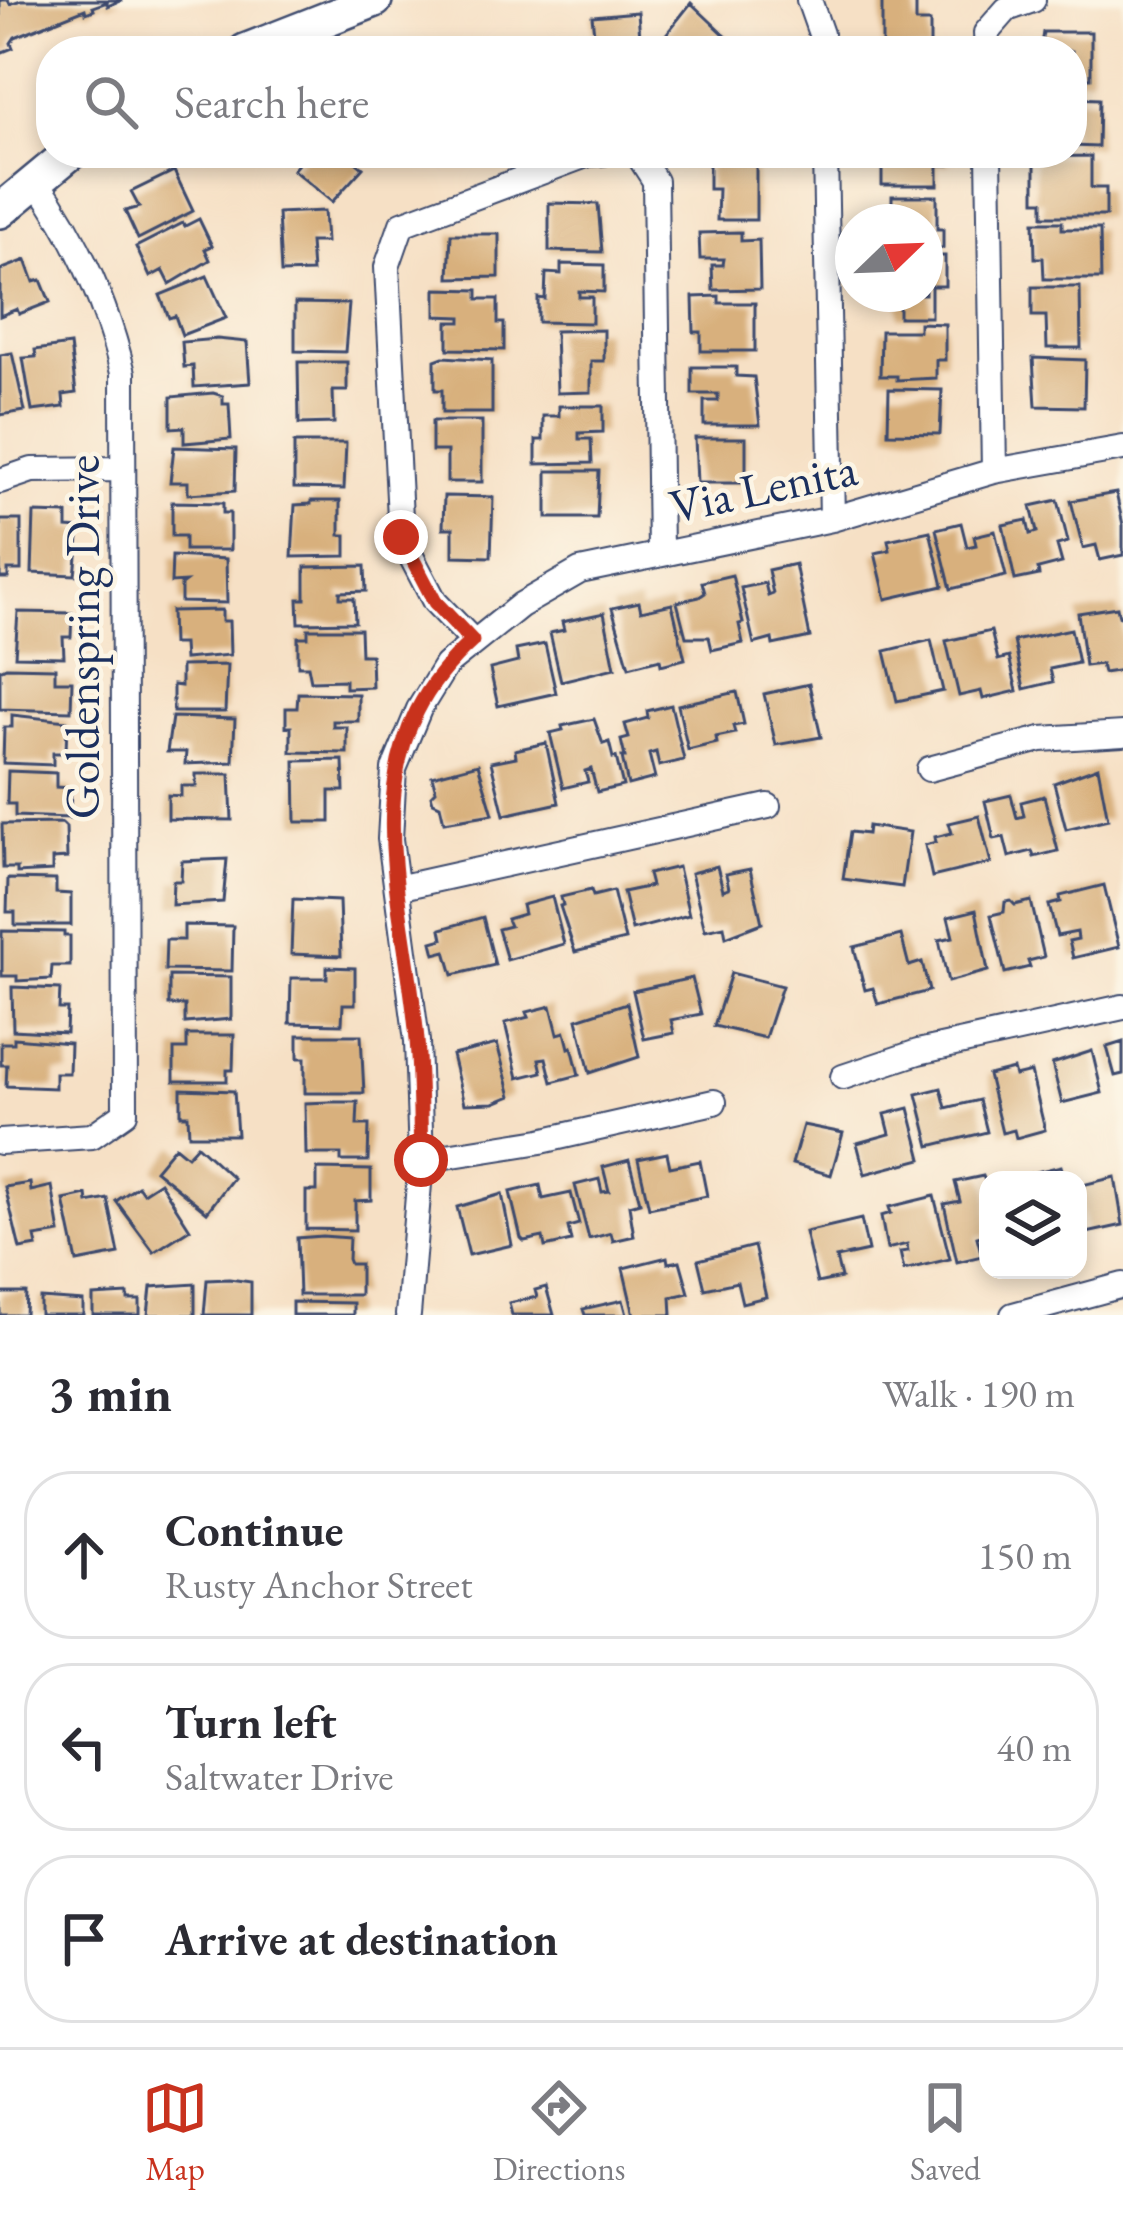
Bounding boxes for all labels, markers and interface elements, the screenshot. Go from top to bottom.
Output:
search box [36,36,1087,168]
icon: search [78,69,144,135]
text: Search here [174,73,369,131]
north arrow [835,204,943,312]
street label: Via Lenita [664,437,863,537]
street label: Goldenspring Drive [51,455,113,819]
route end [374,510,428,564]
route start [394,1133,448,1187]
map controls [979,1171,1087,1279]
button: layers [979,1171,1087,1279]
text: 3 min [48,1360,172,1426]
text: Walk · 190 m [882,1368,1075,1419]
text: Continue [165,1501,343,1559]
icon: ahead [51,1522,117,1588]
text: 150 m [978,1530,1072,1581]
text: Rusty Anchor Street [165,1559,472,1610]
text: Turn left [165,1693,337,1751]
icon: left [51,1714,117,1780]
text: 40 m [996,1722,1072,1773]
text: Saltwater Drive [165,1751,394,1802]
icon: arrive [51,1906,117,1972]
text: Arrive at destination [165,1910,558,1968]
tab: Map [142,2075,208,2190]
tab: Directions [493,2075,626,2190]
tab: Saved [910,2075,981,2190]

